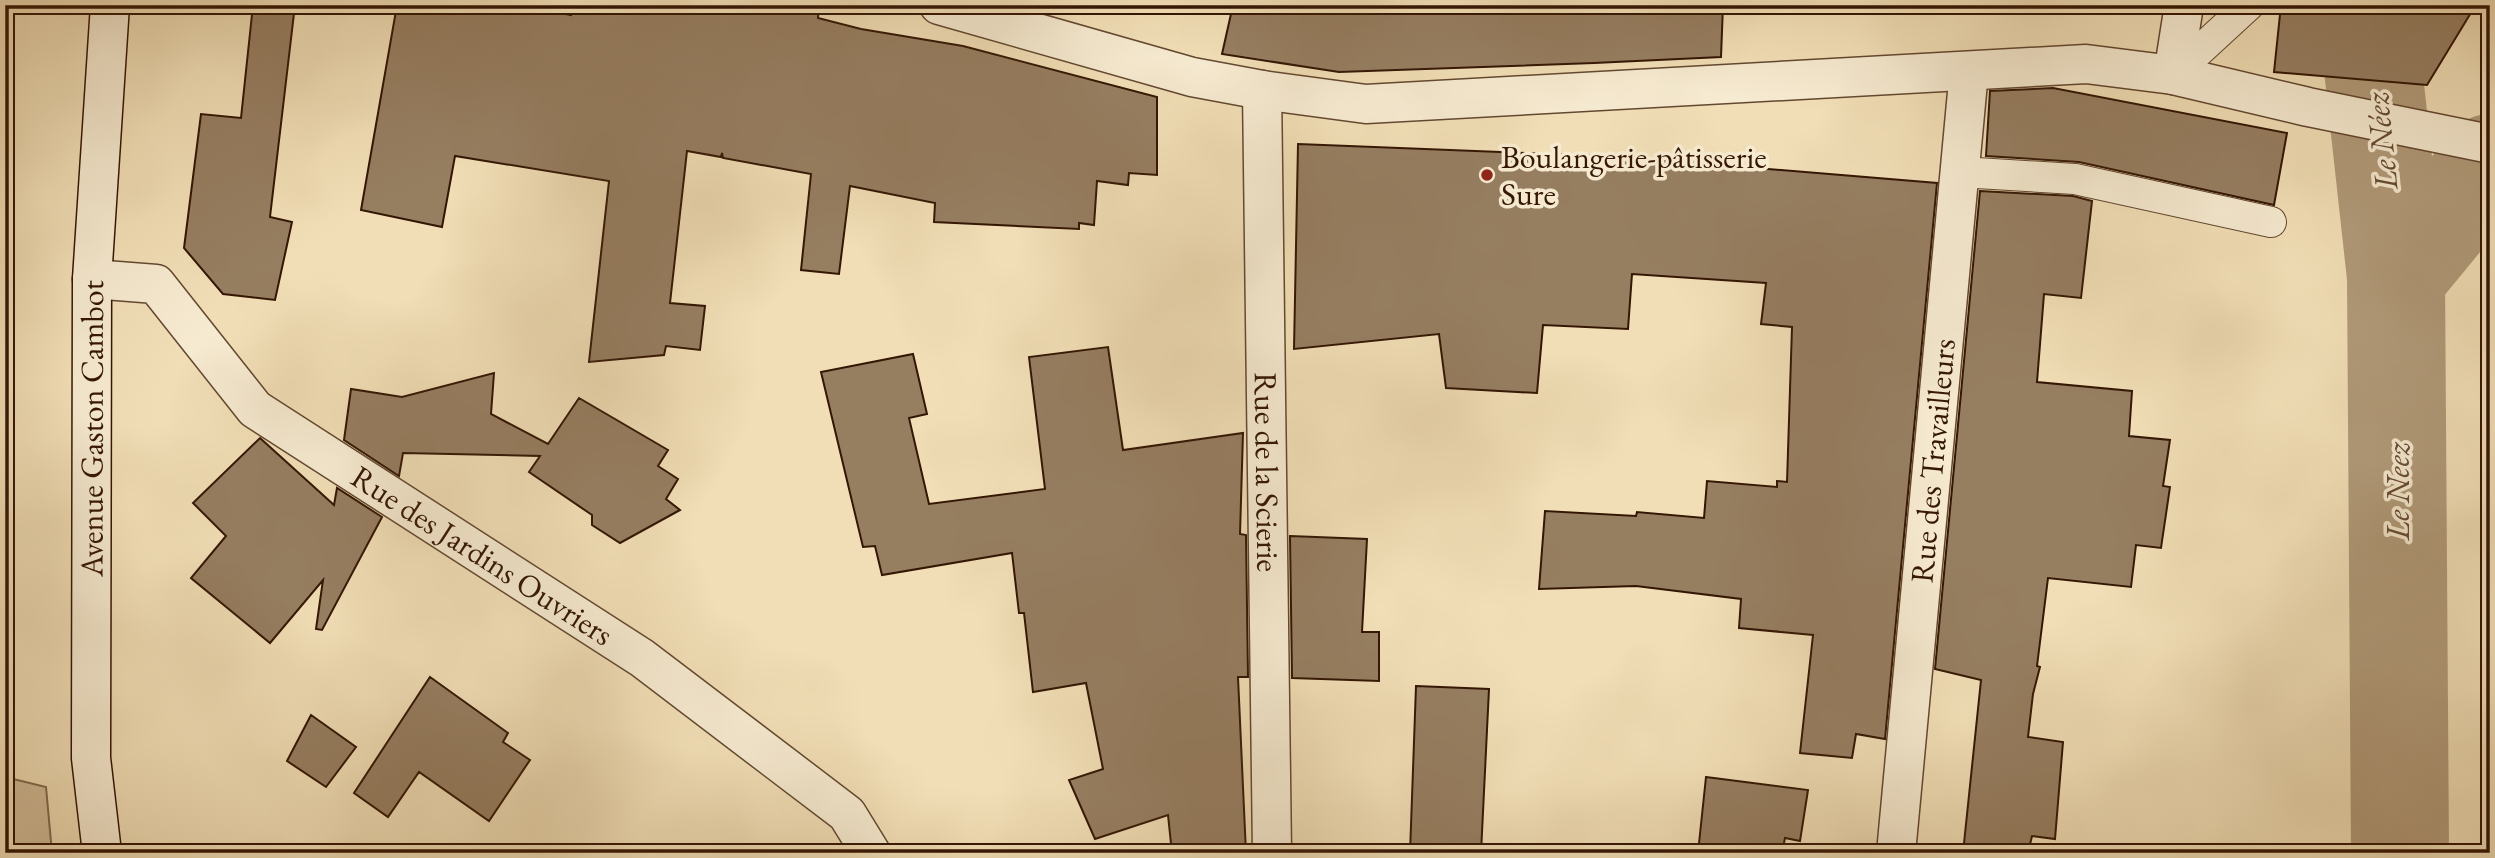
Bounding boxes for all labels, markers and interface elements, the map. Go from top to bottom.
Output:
water label: Le Néez [2354,89,2408,193]
place label: Boulangerie-pâtisserie Sure [1501,136,1767,215]
marker: Boulangerie-pâtisserie Sure [1479,167,1495,183]
street label: Avenue Gaston Cambot [70,280,113,578]
street label: Rue des Travailleurs [1900,337,1965,585]
street label: Rue de la Scierie [1245,372,1289,572]
water label: Le Neez [2376,441,2419,541]
street label: Rue des Jardins Ouvriers [343,456,621,655]

